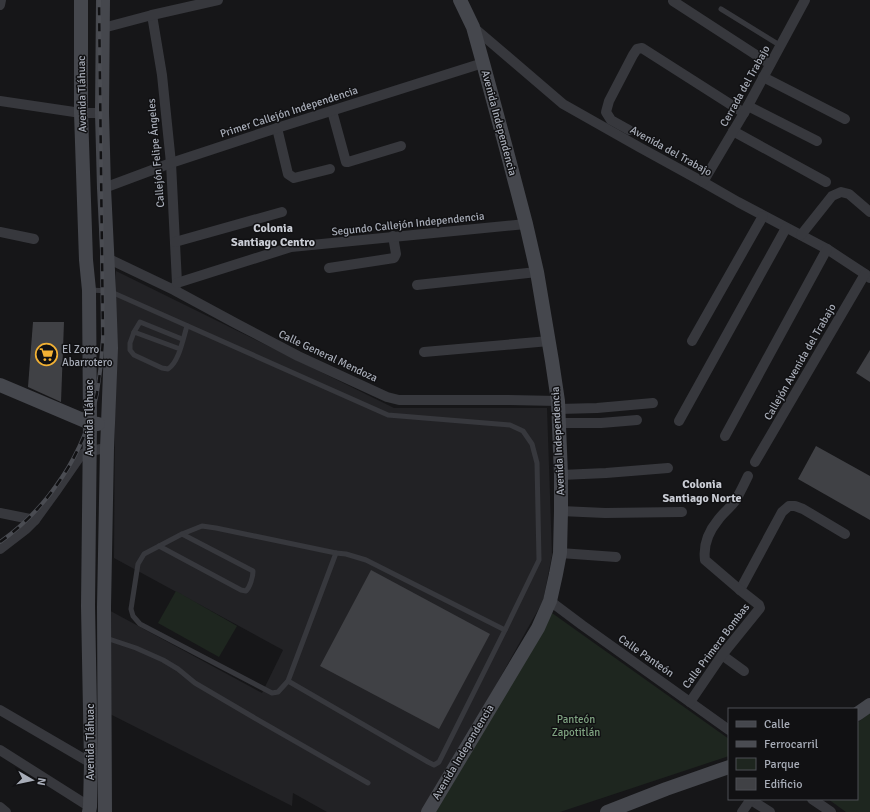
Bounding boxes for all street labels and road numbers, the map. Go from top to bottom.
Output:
street label: Cerrada del Trabajo [717,43,773,129]
street label: Avenida Tláhuac [75,56,89,132]
street label: Avenida Independencia [479,69,519,178]
street label: Primer Callejón Independencia [218,83,360,140]
street label: Callejón Felipe Ángeles [144,98,167,208]
street label: Avenida del Trabajo [628,123,714,179]
street label: Segundo Callejón Independencia [331,209,485,238]
street label: Callejón Avenida del Trabajo [761,301,839,423]
street label: Calle General Mendoza [276,327,380,385]
street label: Avenida Tláhuac [83,380,96,456]
street label: Avenida Independencia [549,386,567,496]
street label: Calle Primera Bombas [680,601,752,691]
street label: Calle Panteón [616,632,676,680]
street label: Avenida Independencia [429,702,497,802]
street label: Avenida Tláhuac [84,704,97,780]

